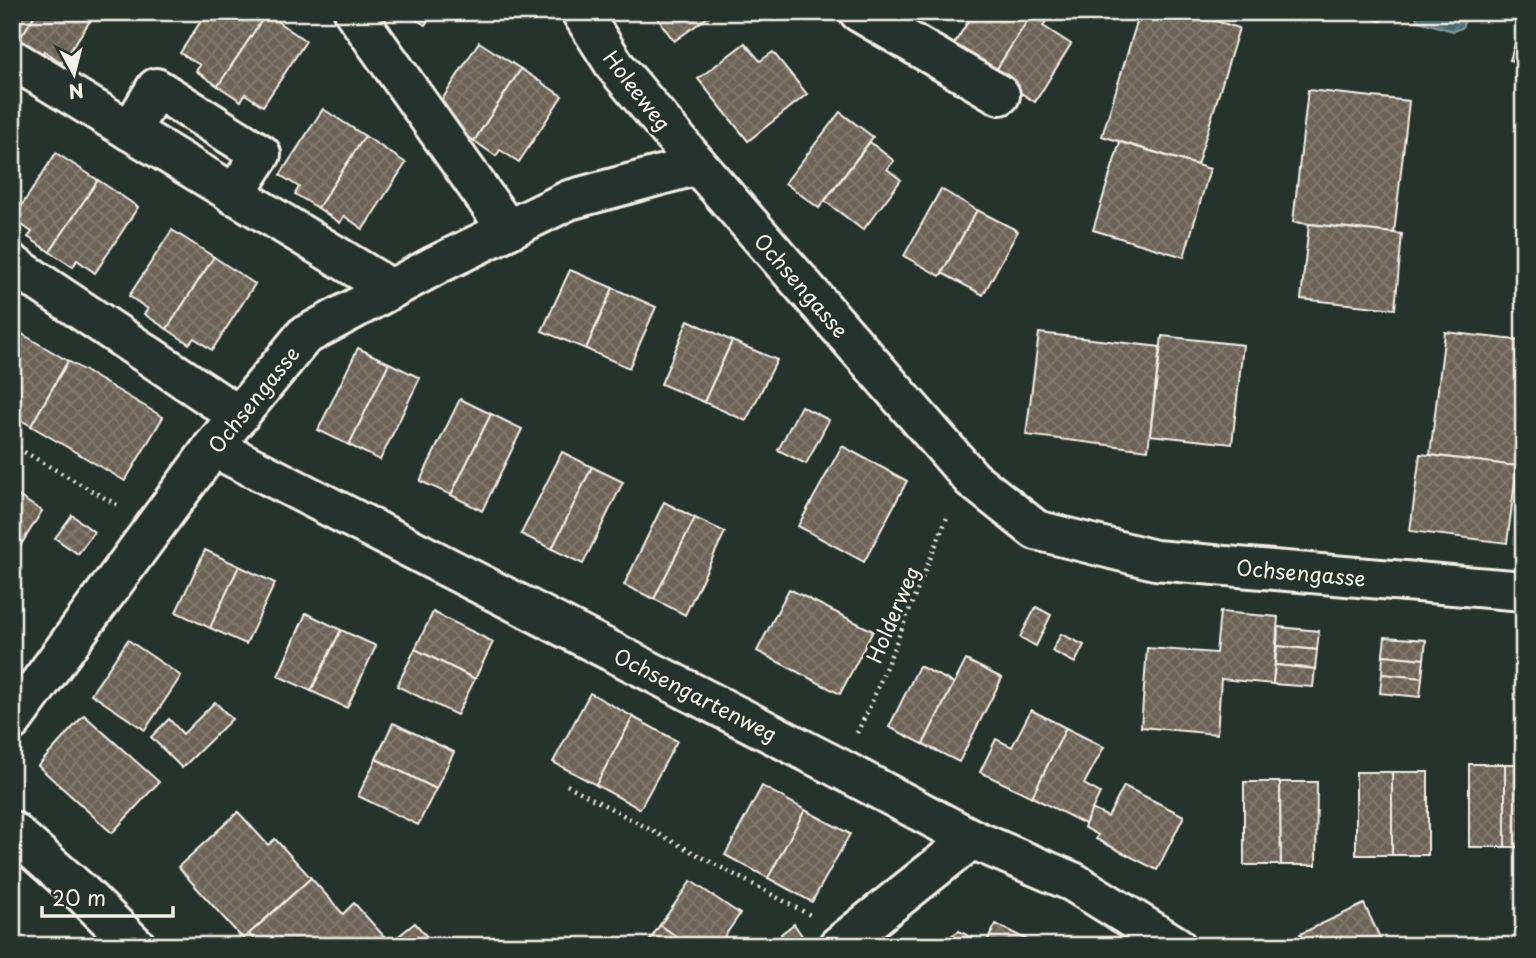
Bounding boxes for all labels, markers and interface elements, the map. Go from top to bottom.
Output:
north arrow [38,38,108,108]
street label: Holeeweg [596,43,680,137]
text: N [67,77,85,107]
street label: Ochsengasse [747,225,857,345]
street label: Ochsengasse [200,338,306,460]
street label: Ochsengasse [1235,550,1367,594]
street label: Holderweg [857,560,927,668]
street label: Ochsengartenweg [609,639,783,749]
scale bar [42,874,173,918]
text: 20 m [52,881,106,913]

